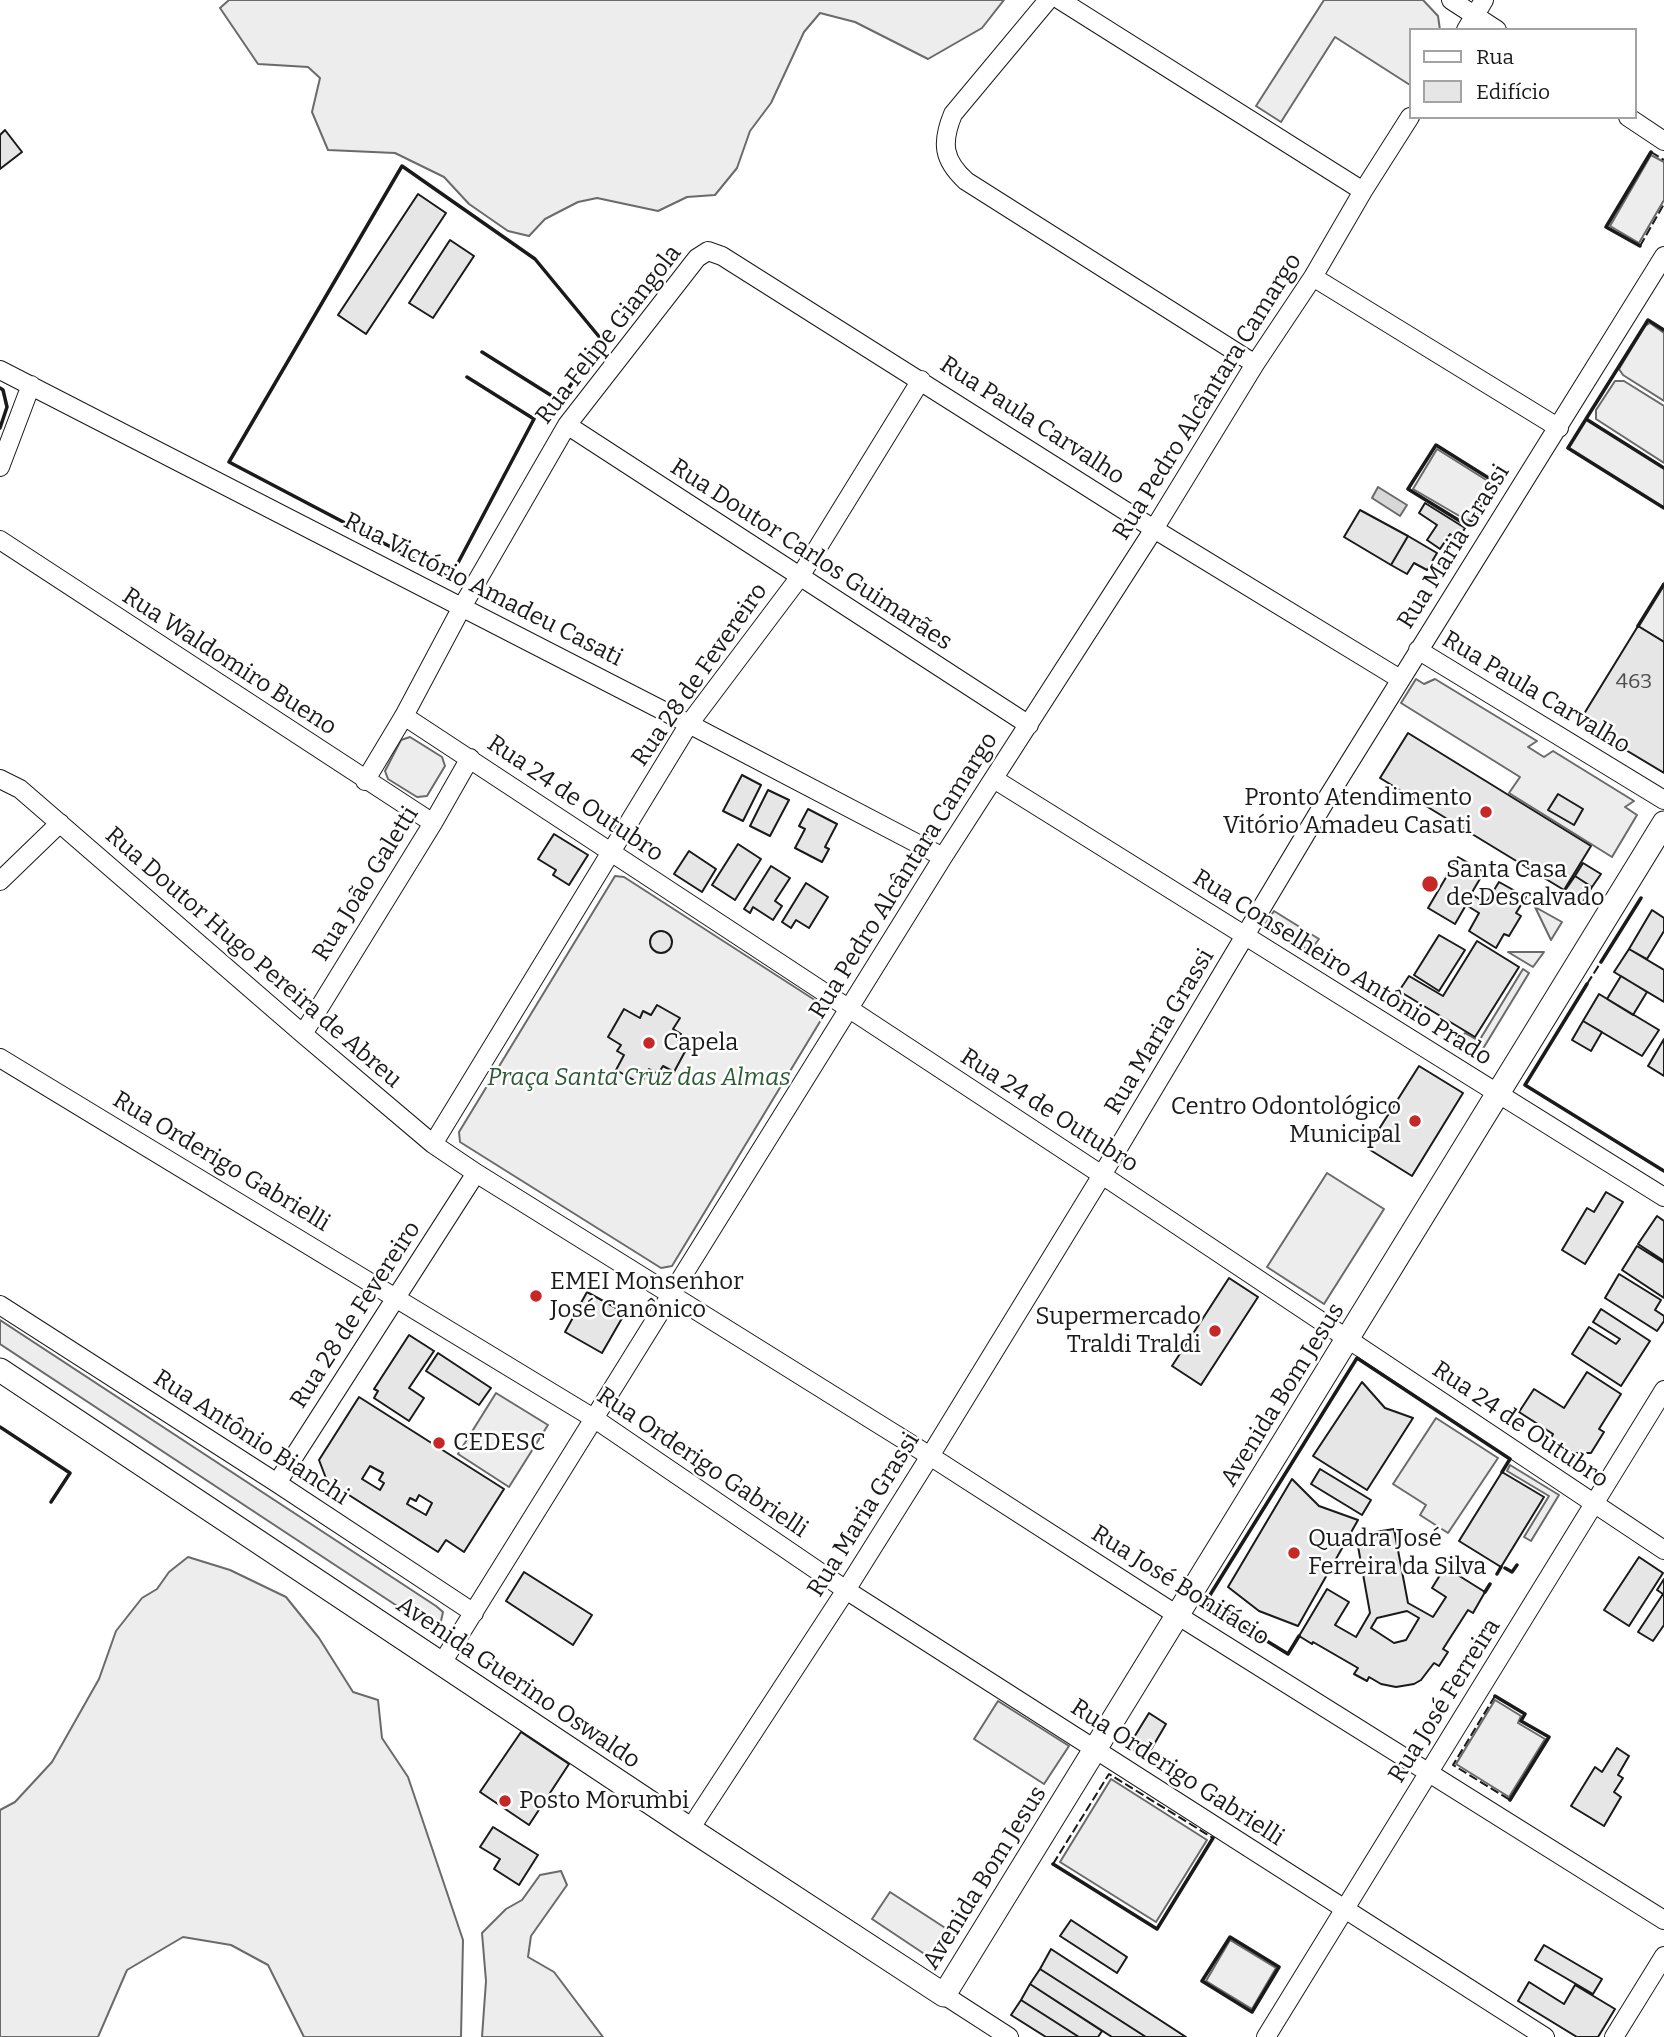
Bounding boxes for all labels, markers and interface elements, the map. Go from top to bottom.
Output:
legend [1408,28,1636,119]
text: Rua [1476,44,1514,70]
text: Edifício [1476,79,1550,105]
street label: Rua Felipe Giangola [530,240,688,430]
street label: Rua Pedro Alcântara Camargo [1108,248,1308,546]
street label: Rua Paula Carvalho [934,351,1130,491]
street label: Rua Doutor Carlos Guimarães [665,453,957,657]
street label: Rua Maria Grassi [1392,460,1516,634]
street label: Rua Victório Amadeu Casati [339,507,627,673]
street label: Rua 28 de Fevereiro [626,578,774,772]
street label: Rua Waldomiro Bueno [116,582,342,742]
street label: Rua Paula Carvalho [1437,625,1635,761]
house number: 463 [1616,669,1652,695]
street label: Rua Pedro Alcântara Camargo [804,727,1004,1025]
street label: Rua 24 de Outubro [482,729,668,869]
place label: Pronto Atendimento Vitório Amadeu Casati [1223,784,1472,840]
street label: Rua João Galetti [307,802,425,966]
marker: Pronto Atendimento Vitório Amadeu Casati [1478,804,1494,820]
street label: Rua Doutor Hugo Pereira de Abreu [99,821,407,1095]
place label: Santa Casa de Descalvado [1446,856,1605,912]
street label: Rua Conselheiro Antônio Prado [1187,864,1497,1072]
marker: Santa Casa de Descalvado [1420,874,1440,894]
street label: Rua Maria Grassi [1099,944,1221,1120]
place label: Capela [663,1029,738,1057]
marker: Capela [641,1035,657,1051]
street label: Rua 24 de Outubro [955,1043,1143,1179]
park label: Praça Santa Cruz das Almas [487,1064,791,1092]
street label: Rua Orderigo Gabrielli [107,1086,335,1238]
place label: Centro Odontológico Municipal [1171,1093,1401,1149]
marker: Centro Odontológico Municipal [1407,1113,1423,1129]
street label: Rua 28 de Fevereiro [285,1216,427,1414]
place label: EMEI Monsenhor José Canônico [550,1268,744,1324]
marker: EMEI Monsenhor José Canônico [528,1288,544,1304]
street label: Avenida Bom Jesus [1215,1298,1351,1492]
place label: Supermercado Traldi Traldi [1035,1303,1201,1359]
marker: Supermercado Traldi Traldi [1207,1323,1223,1339]
street label: Rua 24 de Outubro [1427,1355,1613,1495]
street label: Rua Antônio Bianchi [148,1364,354,1512]
street label: Rua Orderigo Gabrielli [591,1382,813,1544]
street label: Rua Maria Grassi [802,1428,926,1602]
place label: CEDESC [453,1429,545,1457]
marker: CEDESC [431,1435,447,1451]
street label: Rua José Bonifácio [1086,1520,1274,1652]
place label: Quadra José Ferreira da Silva [1308,1525,1486,1581]
marker: Quadra José Ferreira da Silva [1286,1545,1302,1561]
street label: Avenida Guerino Oswaldo [391,1591,645,1775]
street label: Rua José Ferreira [1383,1614,1507,1788]
street label: Rua Orderigo Gabrielli [1065,1693,1289,1853]
street label: Avenida Bom Jesus [917,1781,1053,1975]
place label: Posto Morumbi [519,1787,689,1815]
marker: Posto Morumbi [497,1793,513,1809]

